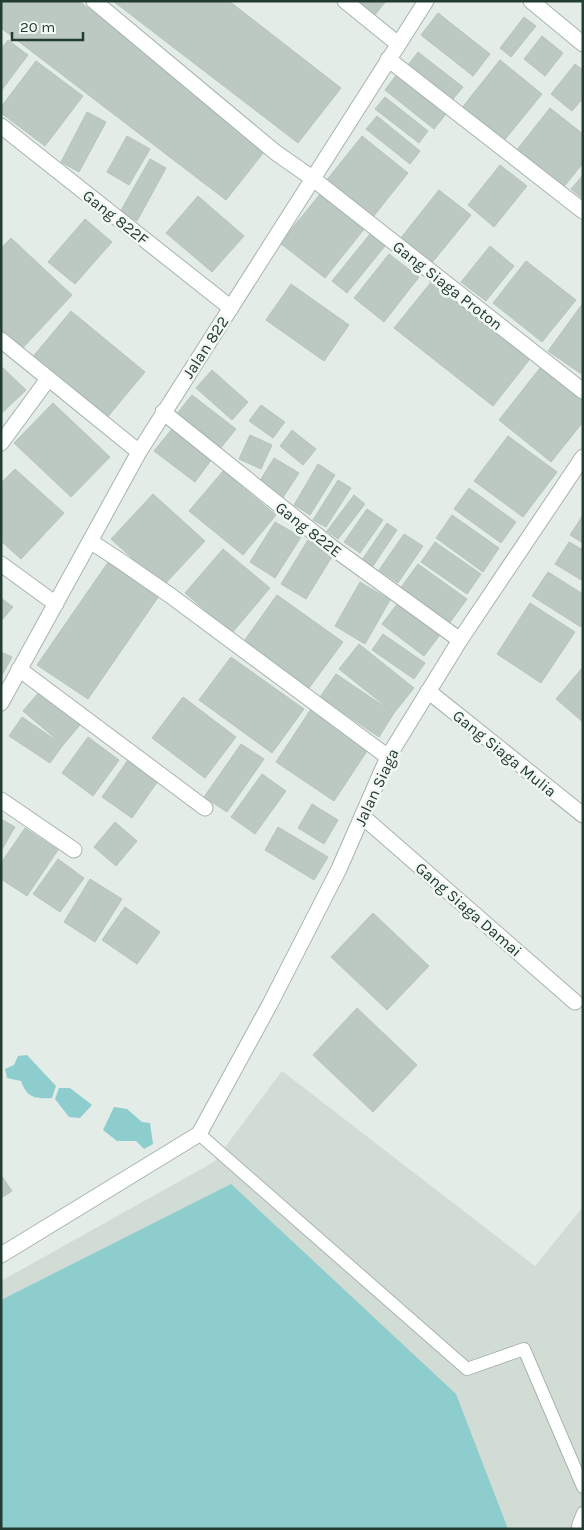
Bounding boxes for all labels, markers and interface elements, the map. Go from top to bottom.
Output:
scale bar [12,10,84,42]
text: 20 m [20,18,55,36]
street label: Gang 822F [79,186,152,249]
street label: Gang Siaga Proton [389,237,506,334]
street label: Jalan 822 [178,313,233,382]
street label: Gang 822E [272,498,346,561]
street label: Gang Siaga Mulia [449,706,560,801]
street label: Jalan Siaga [350,746,403,829]
street label: Gang Siaga Damai [412,858,526,961]

